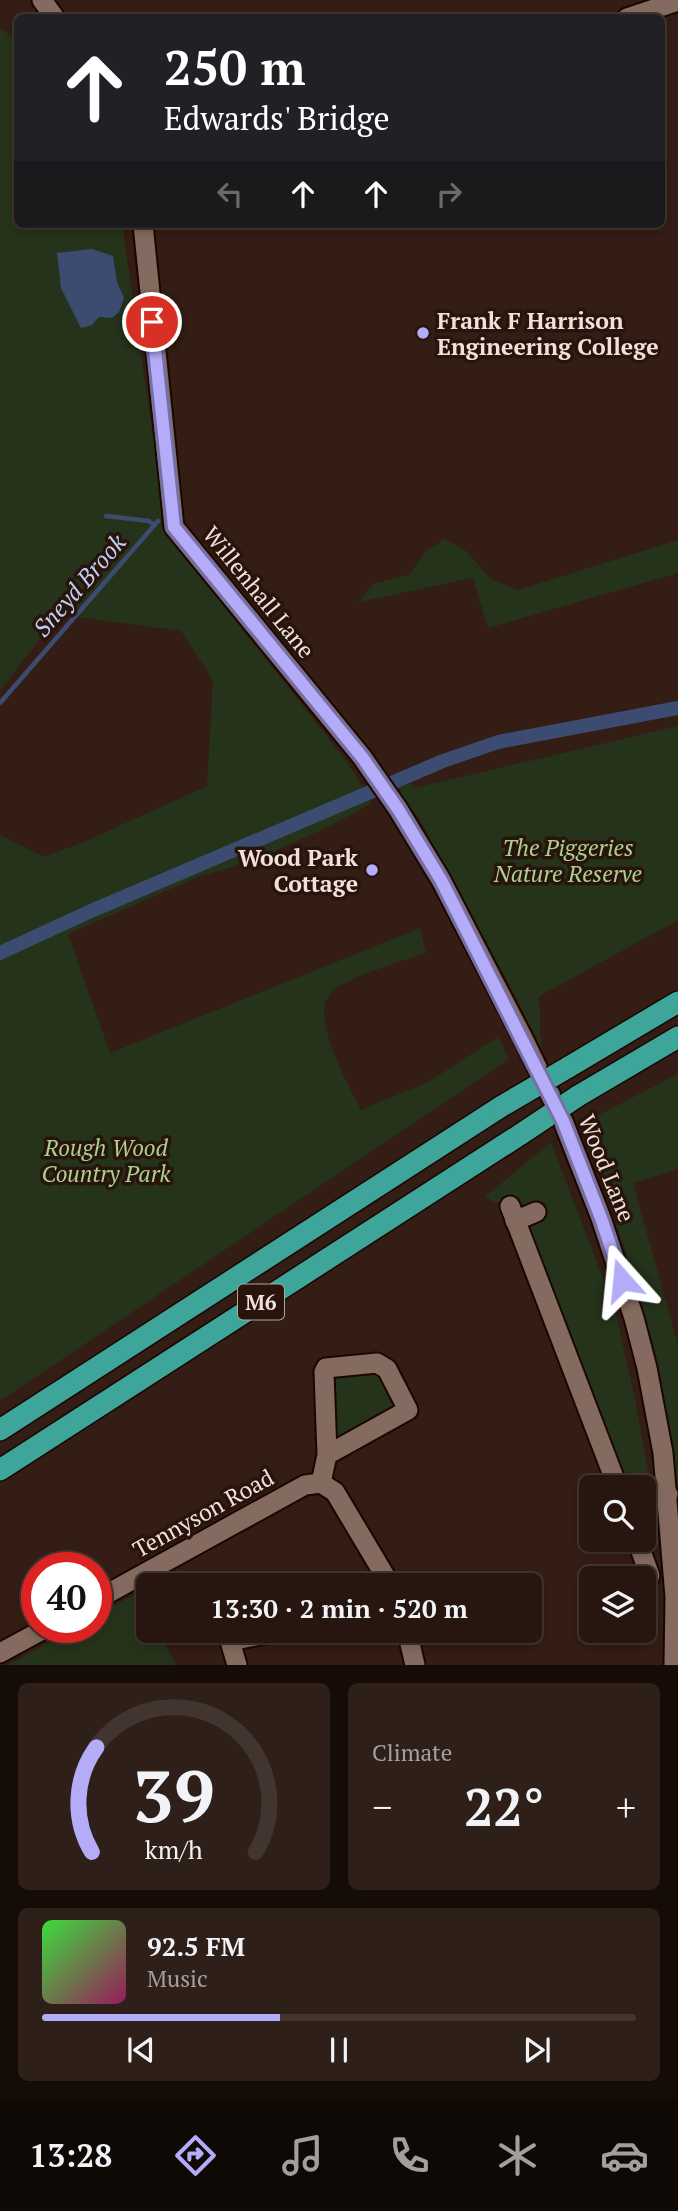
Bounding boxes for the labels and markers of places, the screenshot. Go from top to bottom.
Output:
pin [122,292,182,352]
place label: Frank F Harrison Engineering College [437,305,659,362]
marker: Frank F Harrison Engineering College [415,325,431,341]
place label: Wood Park Cottage [238,842,359,899]
marker: Wood Park Cottage [364,862,380,878]

